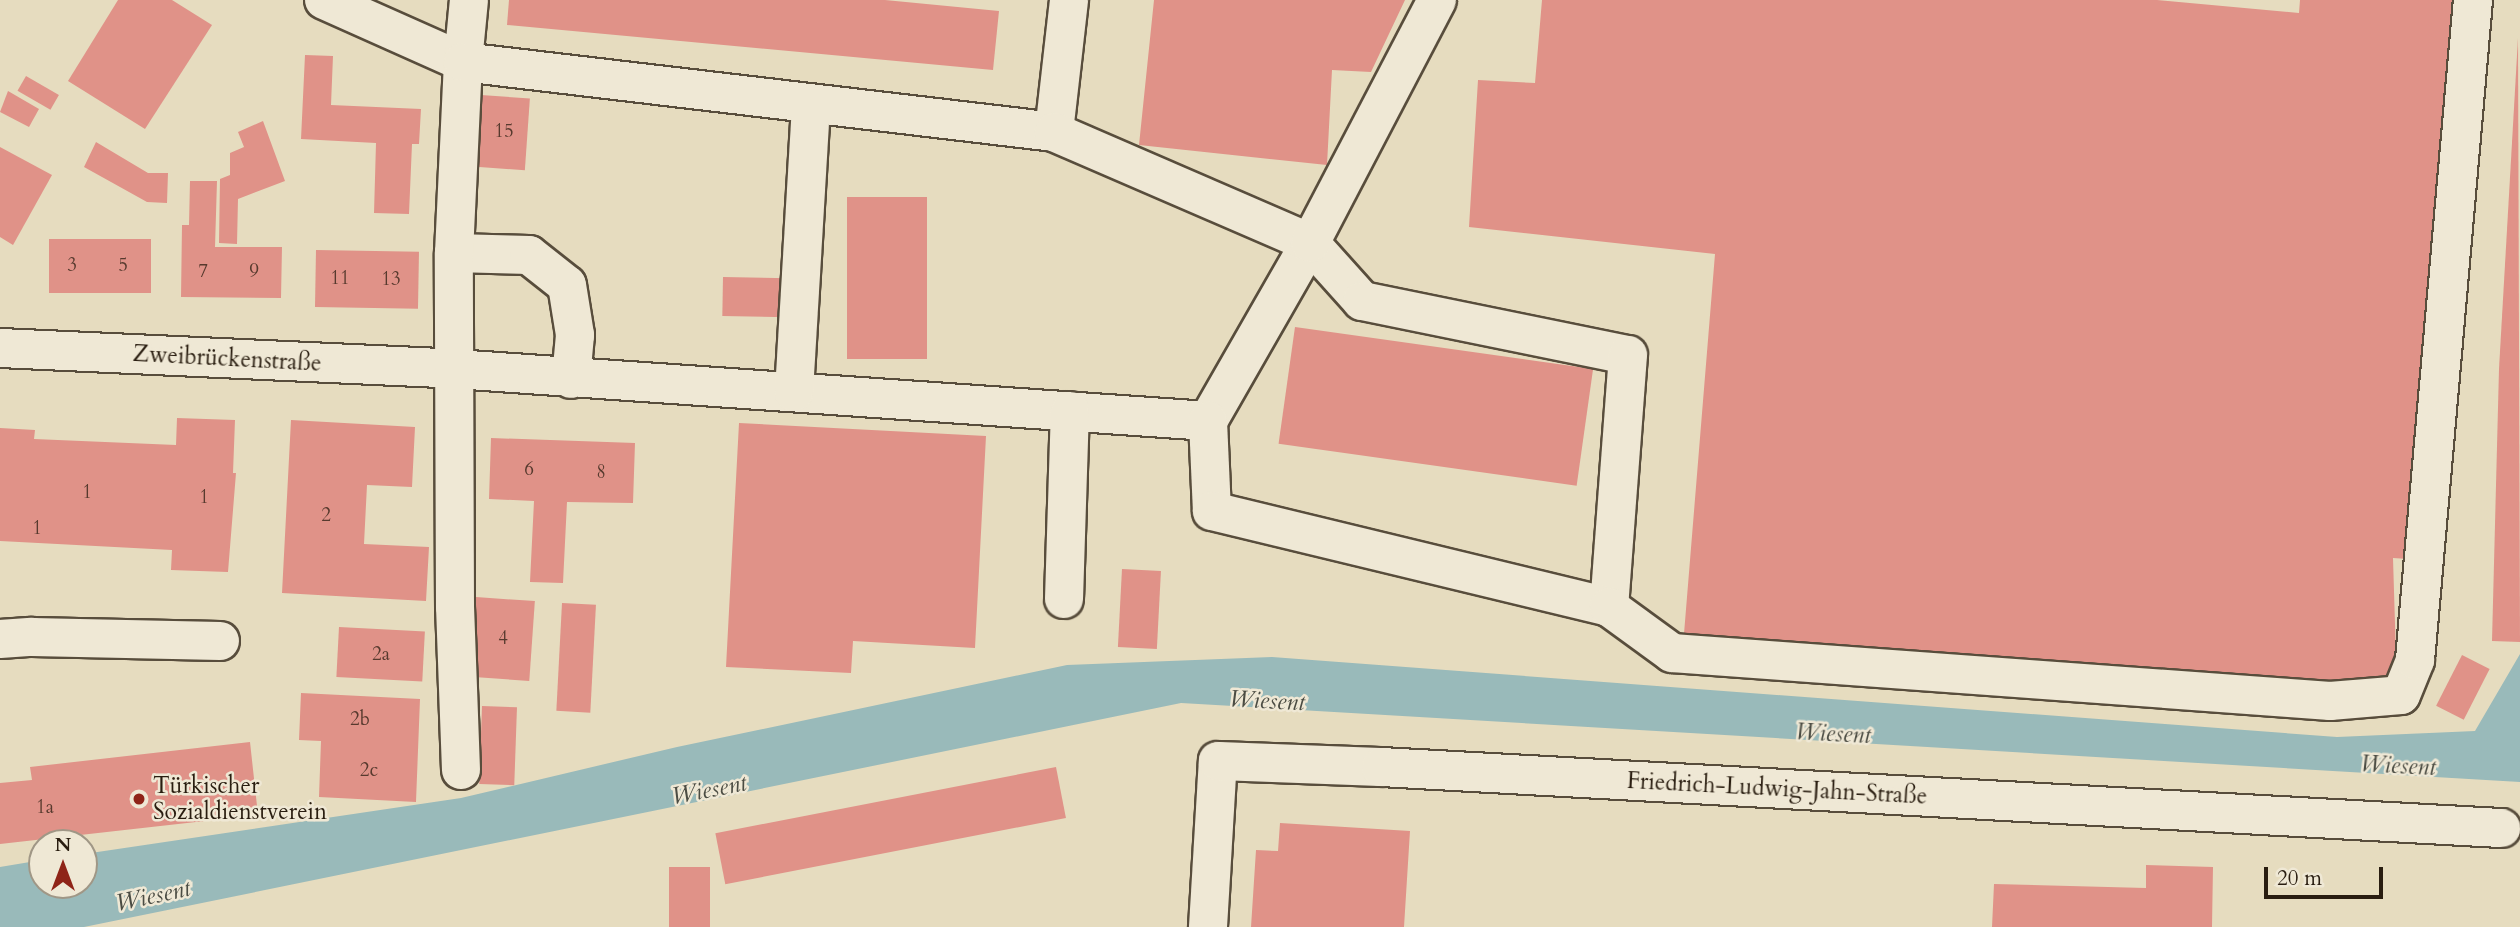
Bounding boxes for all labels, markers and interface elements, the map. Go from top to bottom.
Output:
house number: 15 [494,121,514,143]
house number: 3 [67,255,77,277]
house number: 5 [118,255,128,277]
house number: 7 [198,261,208,283]
house number: 9 [249,261,259,283]
house number: 11 [330,268,350,290]
house number: 13 [381,269,401,291]
street label: Zweibrückenstraße [132,340,322,378]
house number: 6 [524,459,534,481]
house number: 8 [596,462,606,484]
house number: 1 [82,482,92,504]
house number: 1 [199,487,209,509]
house number: 2 [321,505,331,527]
house number: 1 [32,518,42,540]
house number: 4 [498,628,508,650]
house number: 2a [372,644,390,666]
water label: Wiesent [1228,685,1306,717]
house number: 2b [350,709,370,731]
water label: Wiesent [1794,718,1872,750]
water label: Wiesent [2359,750,2437,782]
house number: 2c [360,760,378,782]
street label: Friedrich-Ludwig-Jahn-Straße [1626,767,1928,811]
water label: Wiesent [669,769,749,811]
place label: Türkischer Sozialdienstverein [153,772,327,826]
marker: Türkischer Sozialdienstverein [131,791,147,807]
house number: 1a [36,797,54,819]
north arrow [28,829,98,899]
text: N [55,832,71,858]
scale bar [2268,853,2387,897]
text: 20 m [2277,864,2322,893]
water label: Wiesent [113,874,193,918]

